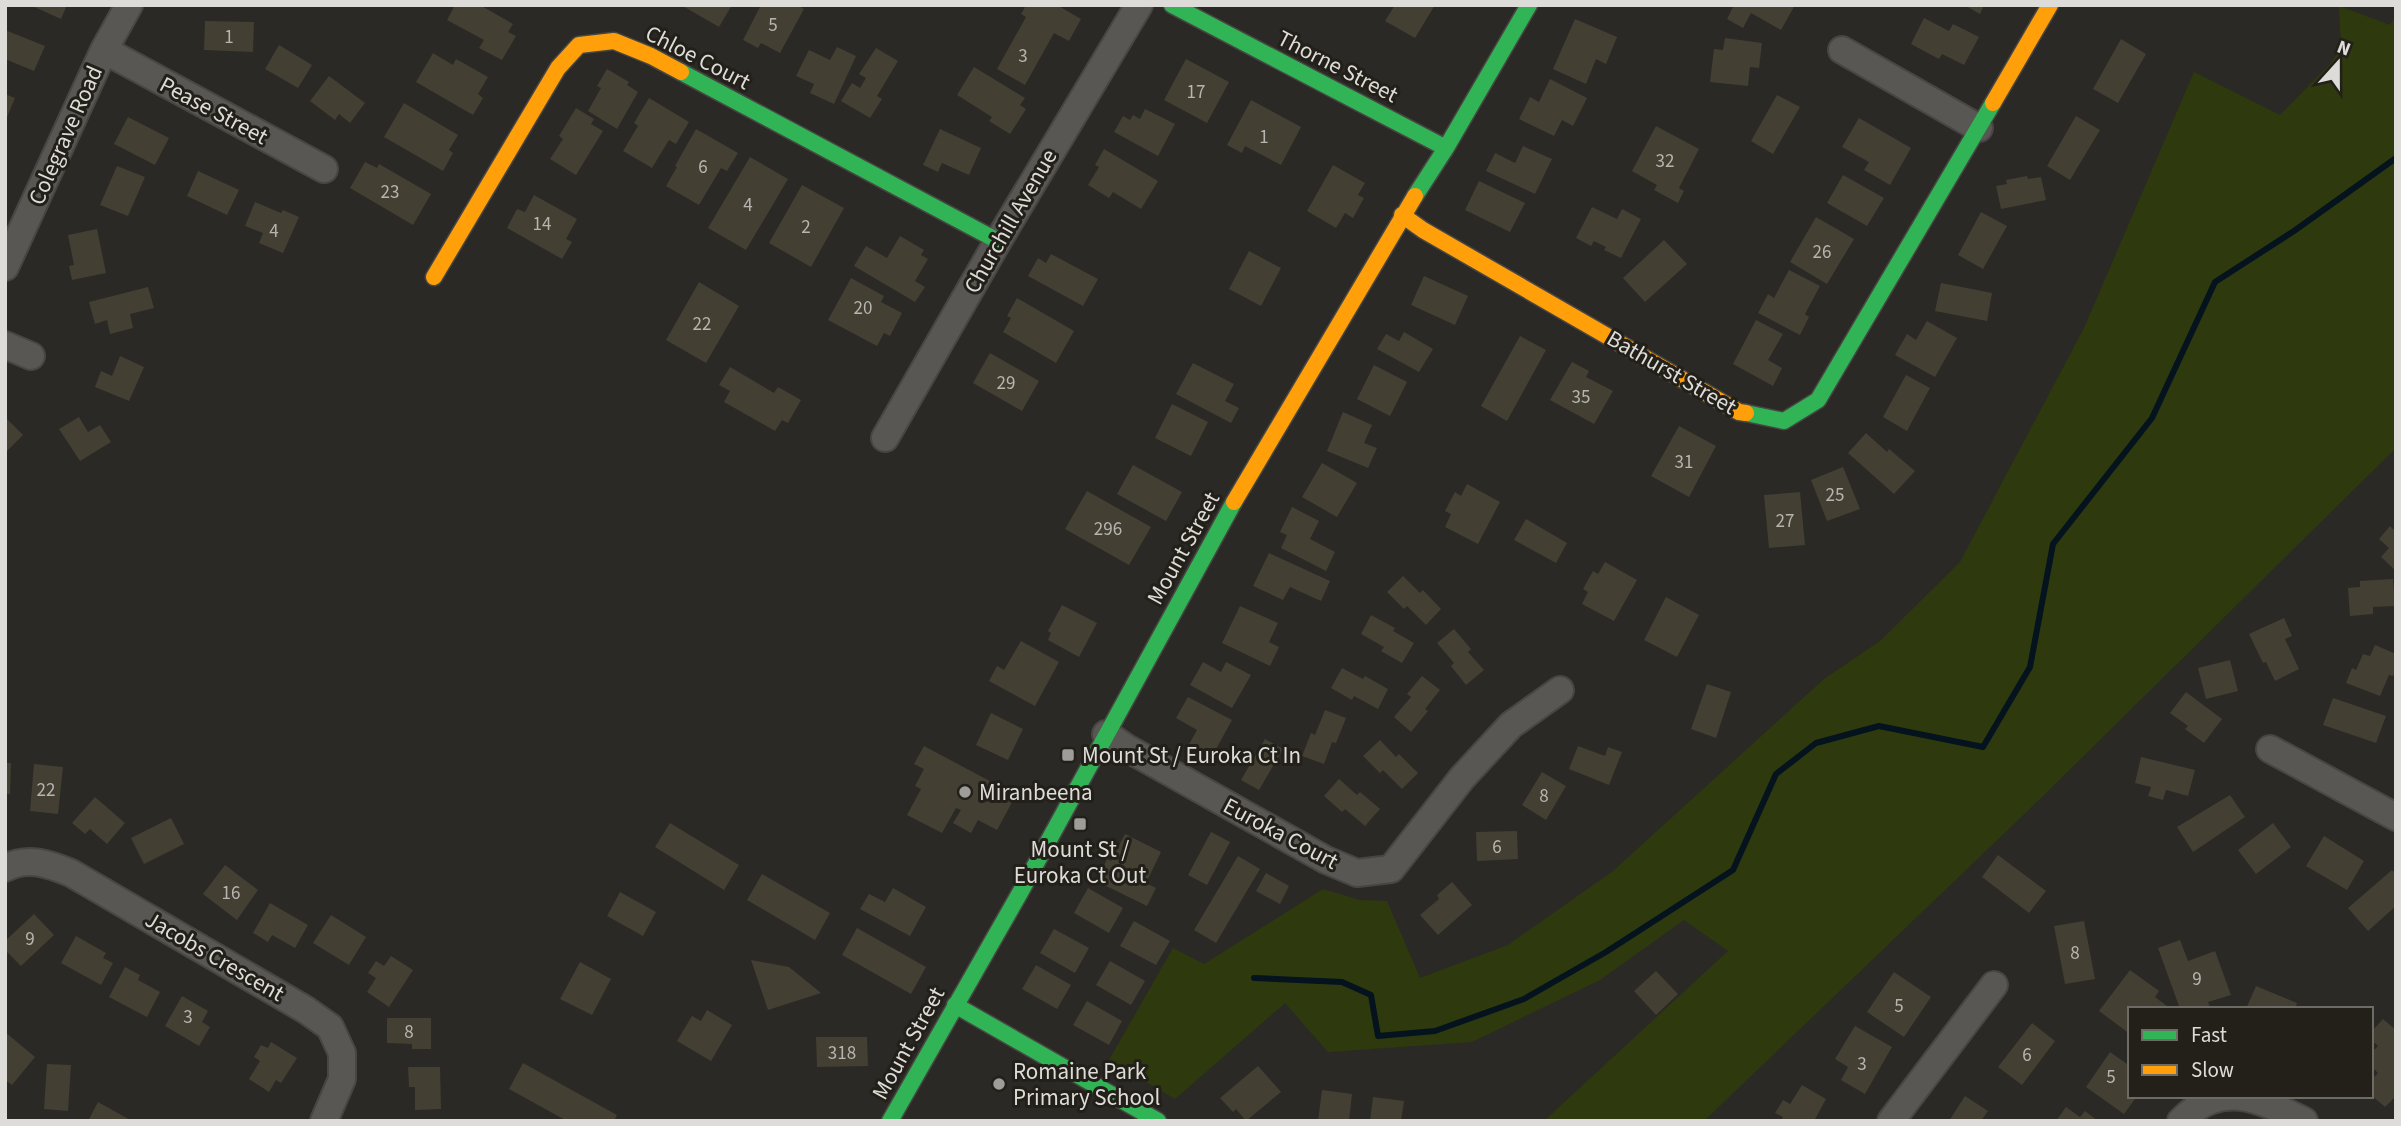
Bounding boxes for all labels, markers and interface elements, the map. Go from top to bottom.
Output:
house number: 5 [768,12,778,39]
street label: Chloe Court [640,17,756,98]
street label: Thorne Street [1272,22,1404,111]
house number: 1 [224,24,234,51]
north arrow [2303,28,2373,98]
text: N [2333,34,2354,63]
house number: 3 [1018,43,1028,70]
street label: Colegrave Road [20,60,111,210]
street label: Pease Street [154,68,274,153]
house number: 17 [1187,79,1205,106]
house number: 1 [1259,124,1269,151]
street label: Churchill Avenue [956,143,1065,300]
house number: 32 [1656,148,1674,175]
house number: 6 [698,154,708,181]
house number: 23 [381,179,399,206]
house number: 4 [743,192,753,219]
house number: 14 [533,211,551,238]
house number: 2 [801,214,811,241]
house number: 4 [269,218,279,245]
house number: 26 [1813,239,1831,266]
house number: 20 [854,295,872,322]
house number: 22 [693,311,711,338]
street label: Bathurst Street [1601,322,1743,423]
house number: 29 [997,370,1015,397]
house number: 35 [1572,384,1590,411]
house number: 31 [1675,449,1693,476]
house number: 25 [1826,482,1844,509]
street label: Mount Street [1139,486,1228,611]
house number: 27 [1776,508,1794,535]
house number: 296 [1094,516,1122,543]
place label: Mount St / Euroka Ct In [1082,739,1301,772]
marker: Mount St / Euroka Ct In [1060,747,1076,763]
place label: Miranbeena [979,776,1093,809]
house number: 22 [37,777,55,804]
house number: 8 [1539,783,1549,810]
marker: Miranbeena [957,784,973,800]
street label: Euroka Court [1217,789,1344,878]
marker: Mount St / Euroka Ct Out [1072,816,1088,832]
place label: Mount St / Euroka Ct Out [1014,833,1147,892]
house number: 6 [1492,834,1502,861]
house number: 16 [222,880,240,907]
street label: Jacobs Crescent [139,903,291,1010]
house number: 9 [25,926,35,953]
house number: 8 [2070,940,2080,967]
house number: 9 [2192,966,2202,993]
street label: Mount Street [864,981,953,1106]
house number: 5 [1894,993,1904,1020]
house number: 3 [183,1004,193,1031]
legend [2128,1007,2373,1098]
house number: 8 [404,1019,414,1046]
text: Fast [2191,1020,2227,1050]
house number: 318 [828,1040,856,1067]
house number: 6 [2022,1042,2032,1069]
house number: 3 [1857,1051,1867,1078]
place label: Romaine Park Primary School [1013,1055,1160,1114]
text: Slow [2191,1055,2234,1085]
house number: 5 [2106,1064,2116,1091]
marker: Romaine Park Primary School [991,1076,1007,1092]

